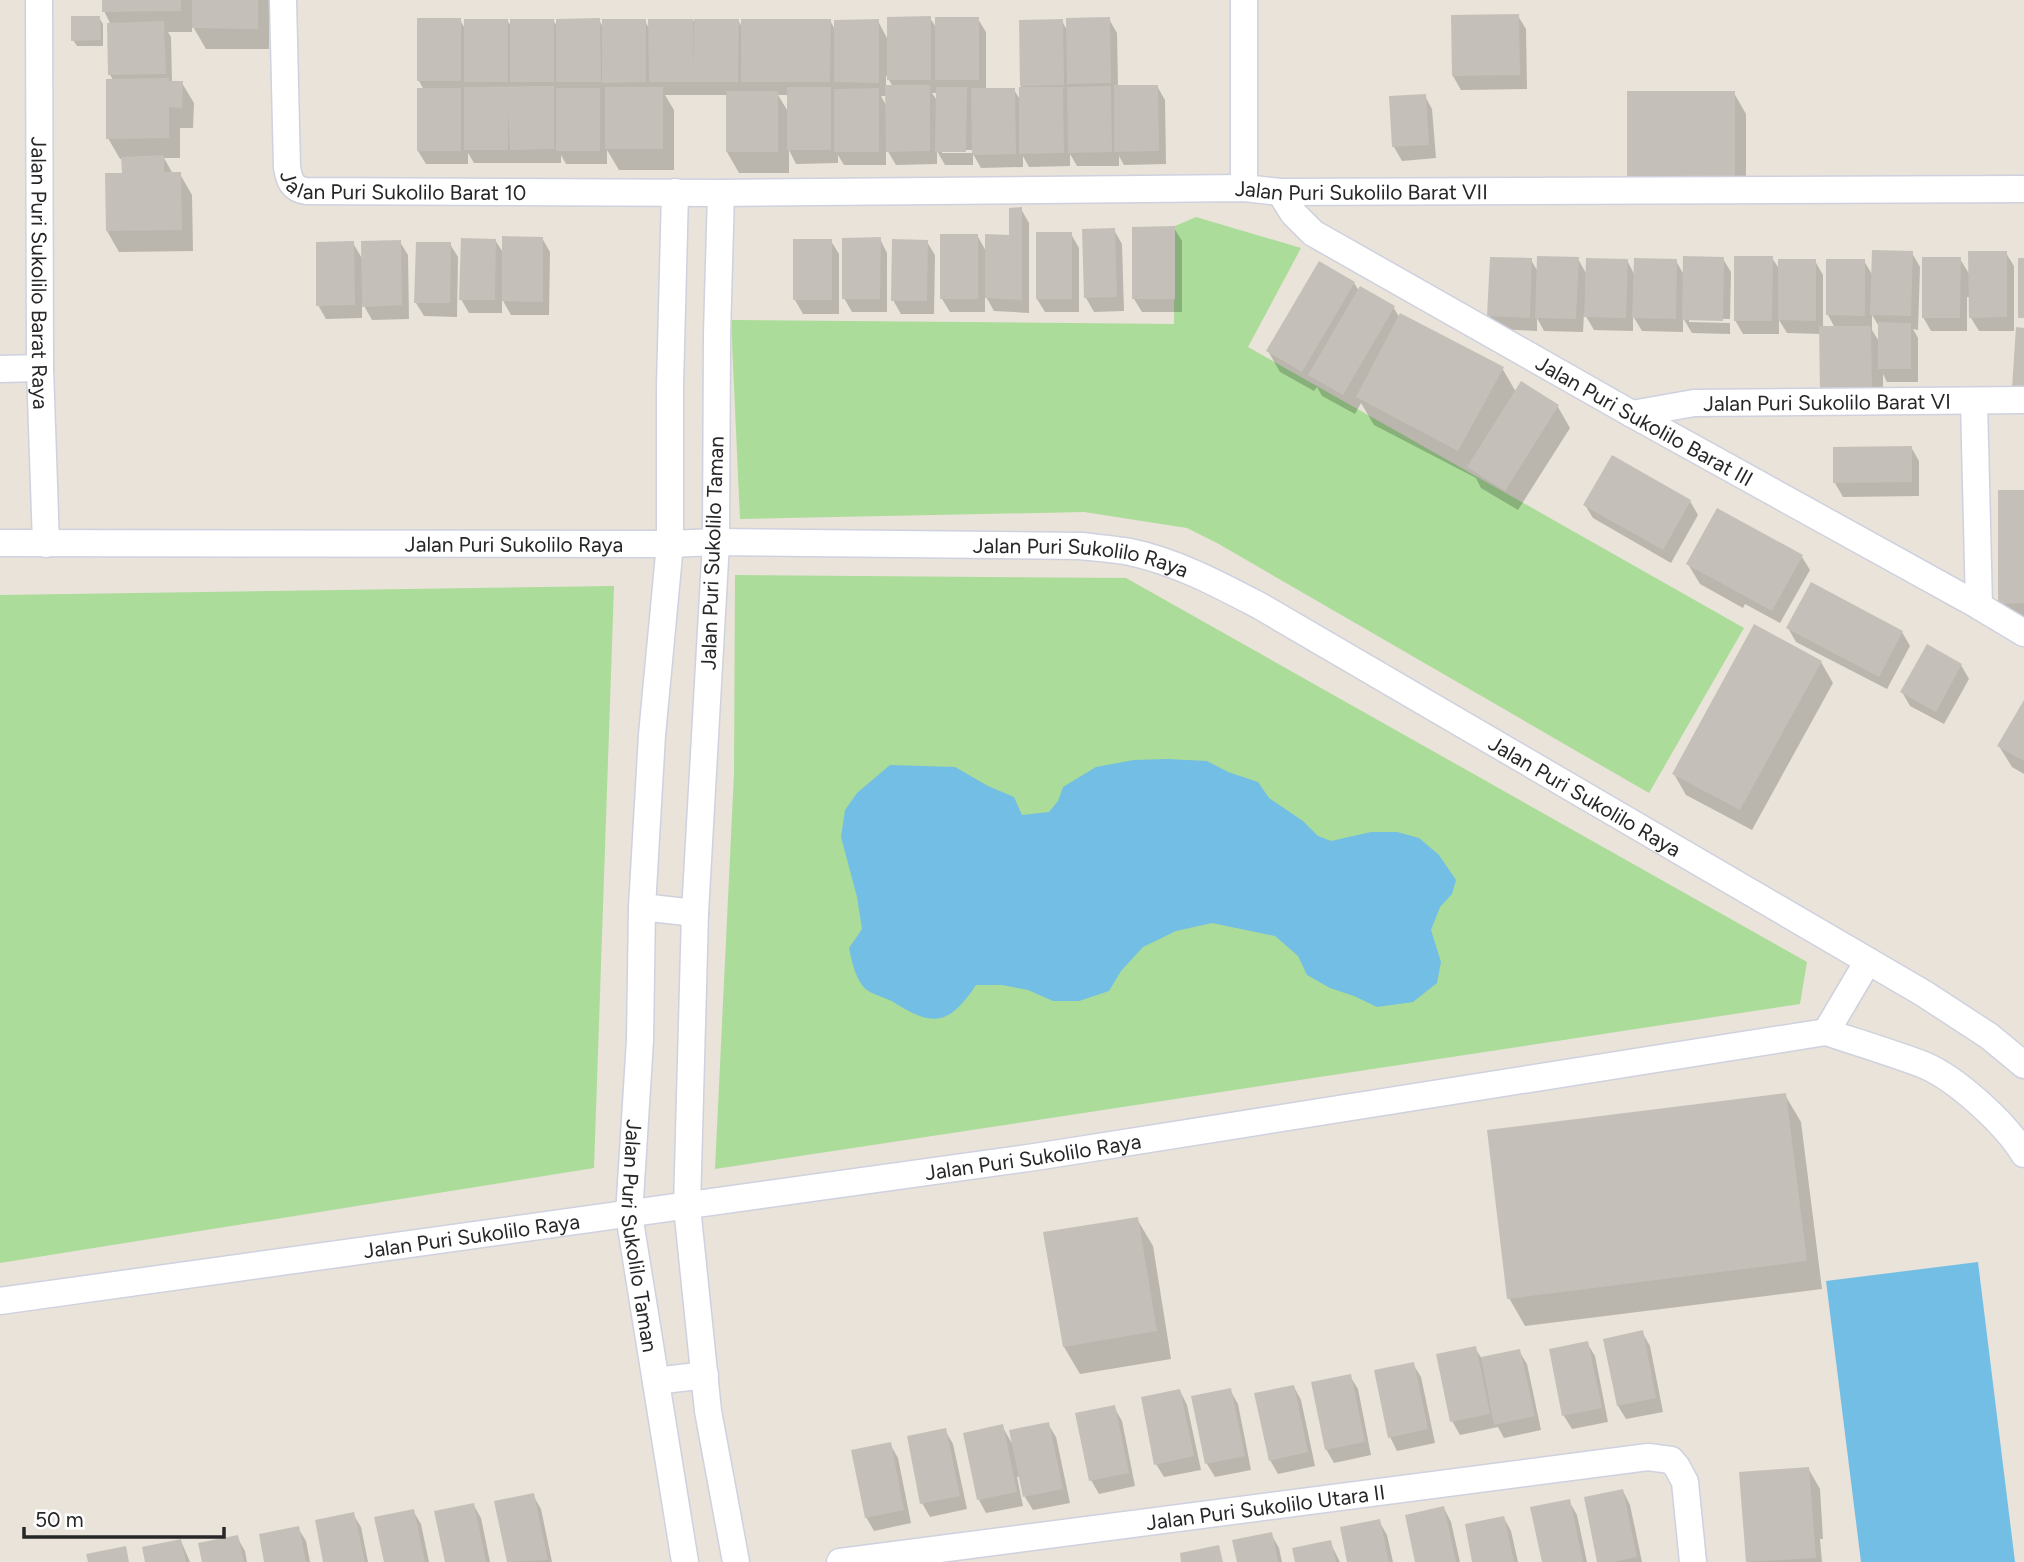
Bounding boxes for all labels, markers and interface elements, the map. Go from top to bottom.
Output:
street label: Jalan Puri Sukolilo Barat Raya [27,137,54,410]
street label: Jalan Puri Sukolilo Barat 10 [275,168,526,205]
street label: Jalan Puri Sukolilo Barat VII [1235,175,1488,205]
street label: Jalan Puri Sukolilo Barat III [1532,350,1758,491]
street label: Jalan Puri Sukolilo Barat VI [1703,388,1951,415]
street label: Jalan Puri Sukolilo Taman [695,436,729,670]
street label: Jalan Puri Sukolilo Raya [405,531,623,556]
street label: Jalan Puri Sukolilo Raya [973,532,1192,582]
street label: Jalan Puri Sukolilo Raya [1484,730,1686,862]
street label: Jalan Puri Sukolilo Taman [617,1119,663,1354]
street label: Jalan Puri Sukolilo Raya [923,1128,1143,1185]
street label: Jalan Puri Sukolilo Raya [362,1208,581,1263]
street label: Jalan Puri Sukolilo Utara II [1144,1479,1386,1535]
scale bar [24,1496,224,1540]
text: 50 m [35,1507,84,1532]

